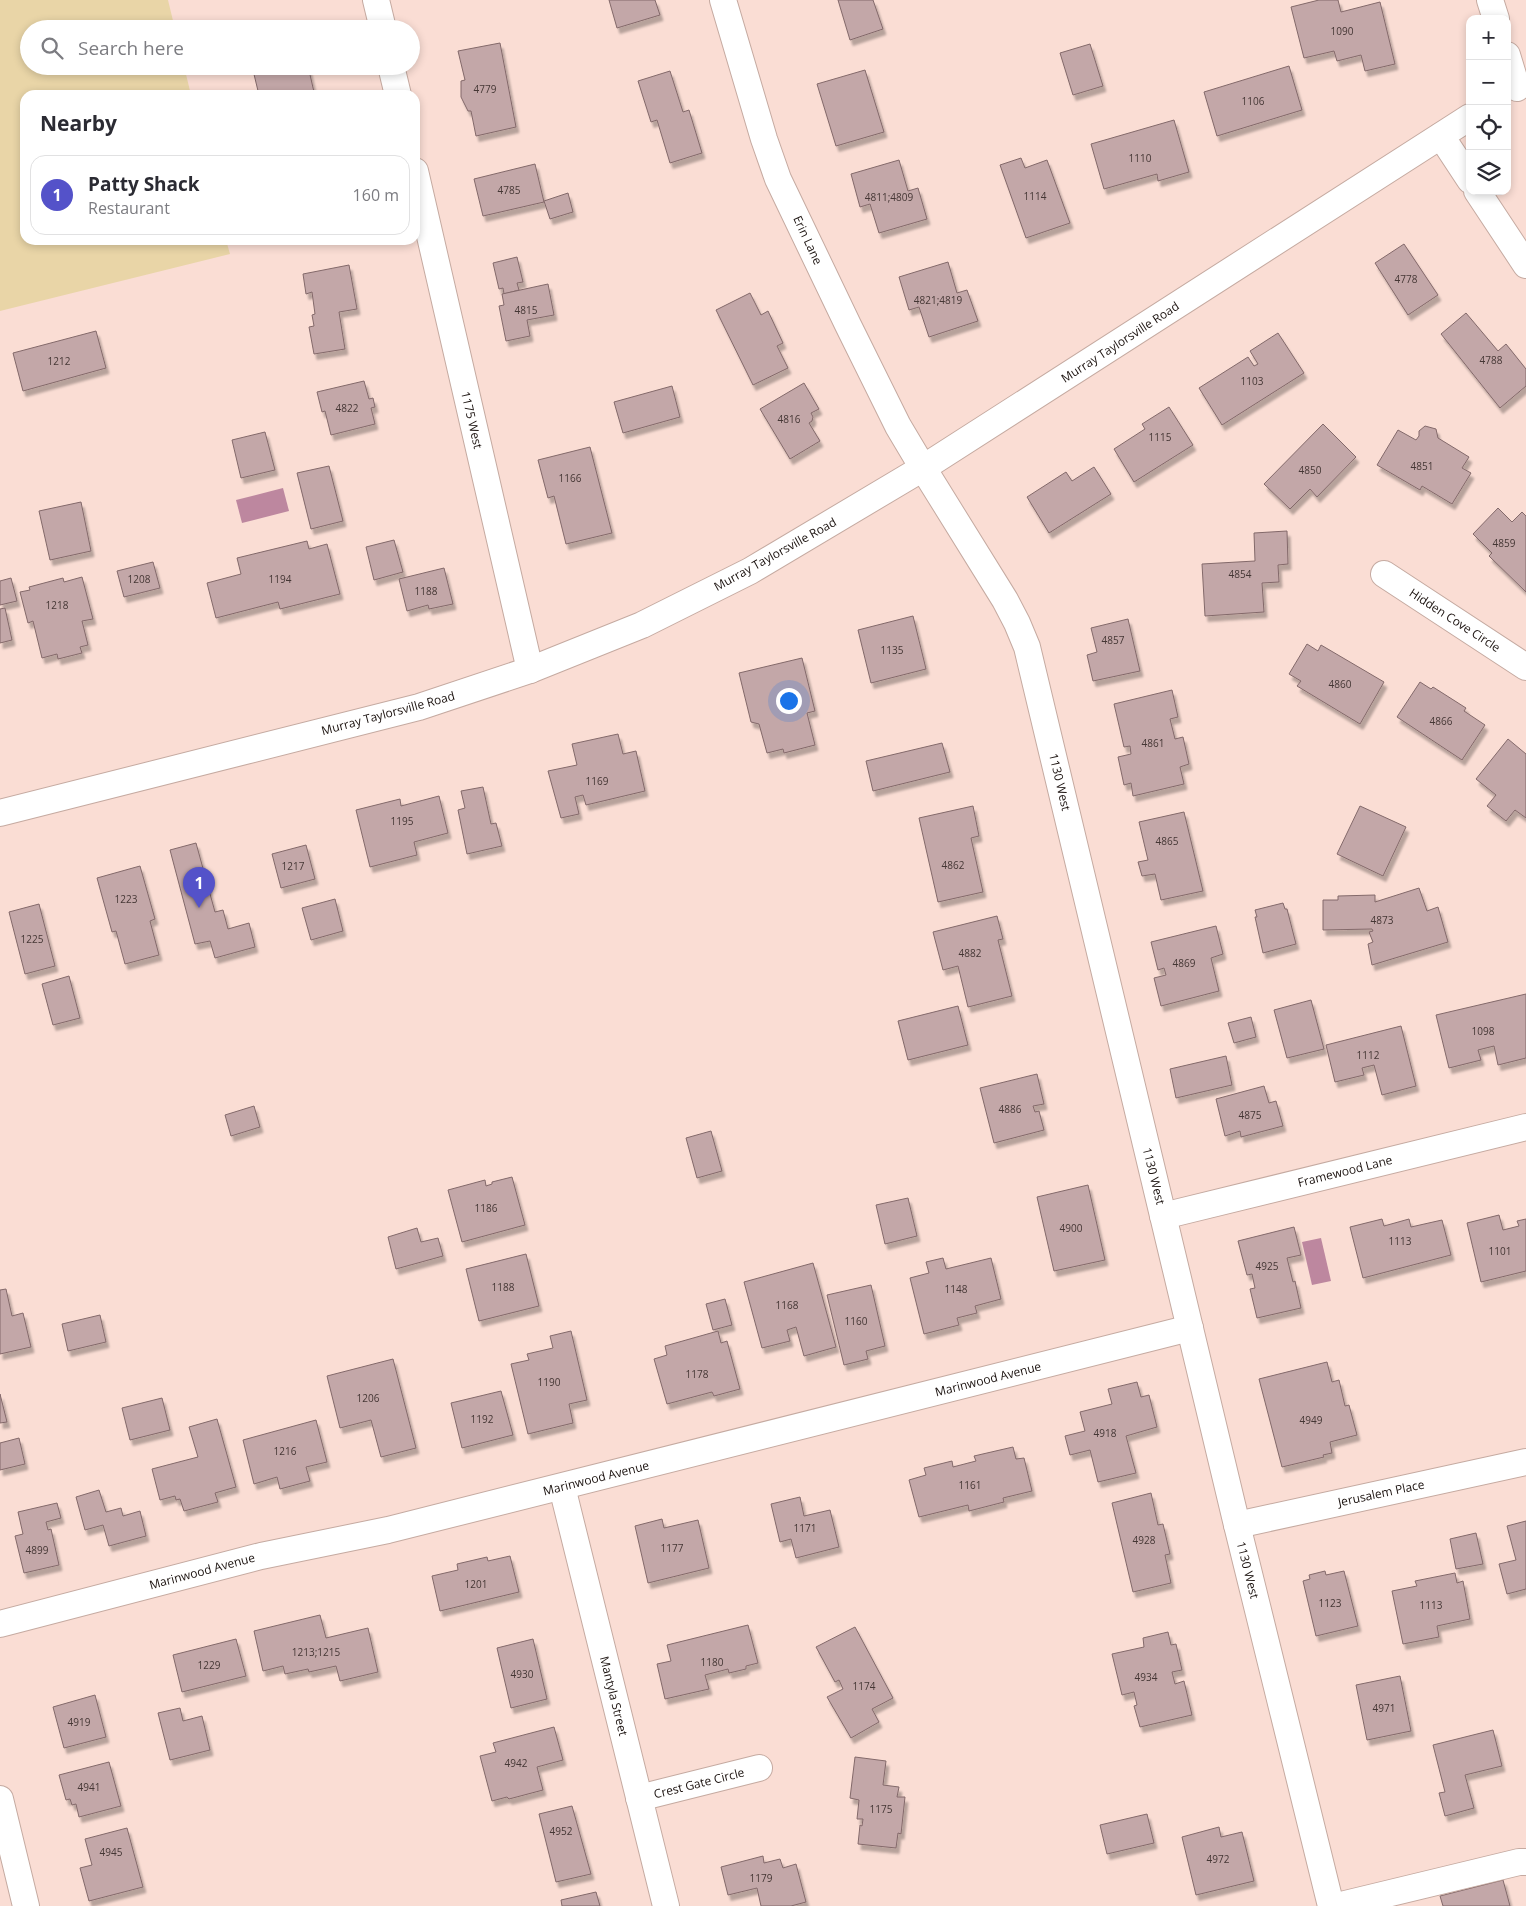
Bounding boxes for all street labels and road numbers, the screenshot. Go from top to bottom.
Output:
street label: Erin Lane [789,213,827,267]
street label: Murray Taylorsville Road [1058,297,1182,387]
street label: 1175 West [457,390,487,450]
street label: Murray Taylorsville Road [711,513,839,595]
street label: Hidden Cove Circle [1406,584,1504,656]
street label: Murray Taylorsville Road [319,687,457,739]
street label: 1130 West [1045,752,1075,812]
street label: 1130 West [1139,1146,1169,1206]
street label: Framewood Lane [1296,1151,1394,1191]
street label: Marinwood Avenue [933,1358,1043,1400]
street label: Marinwood Avenue [541,1457,651,1499]
street label: Jerusalem Place [1335,1475,1426,1511]
street label: 1130 West [1233,1540,1263,1600]
street label: Marinwood Avenue [147,1549,257,1593]
street label: Mantyla Street [596,1654,632,1738]
street label: Crest Gate Circle [652,1763,746,1802]

